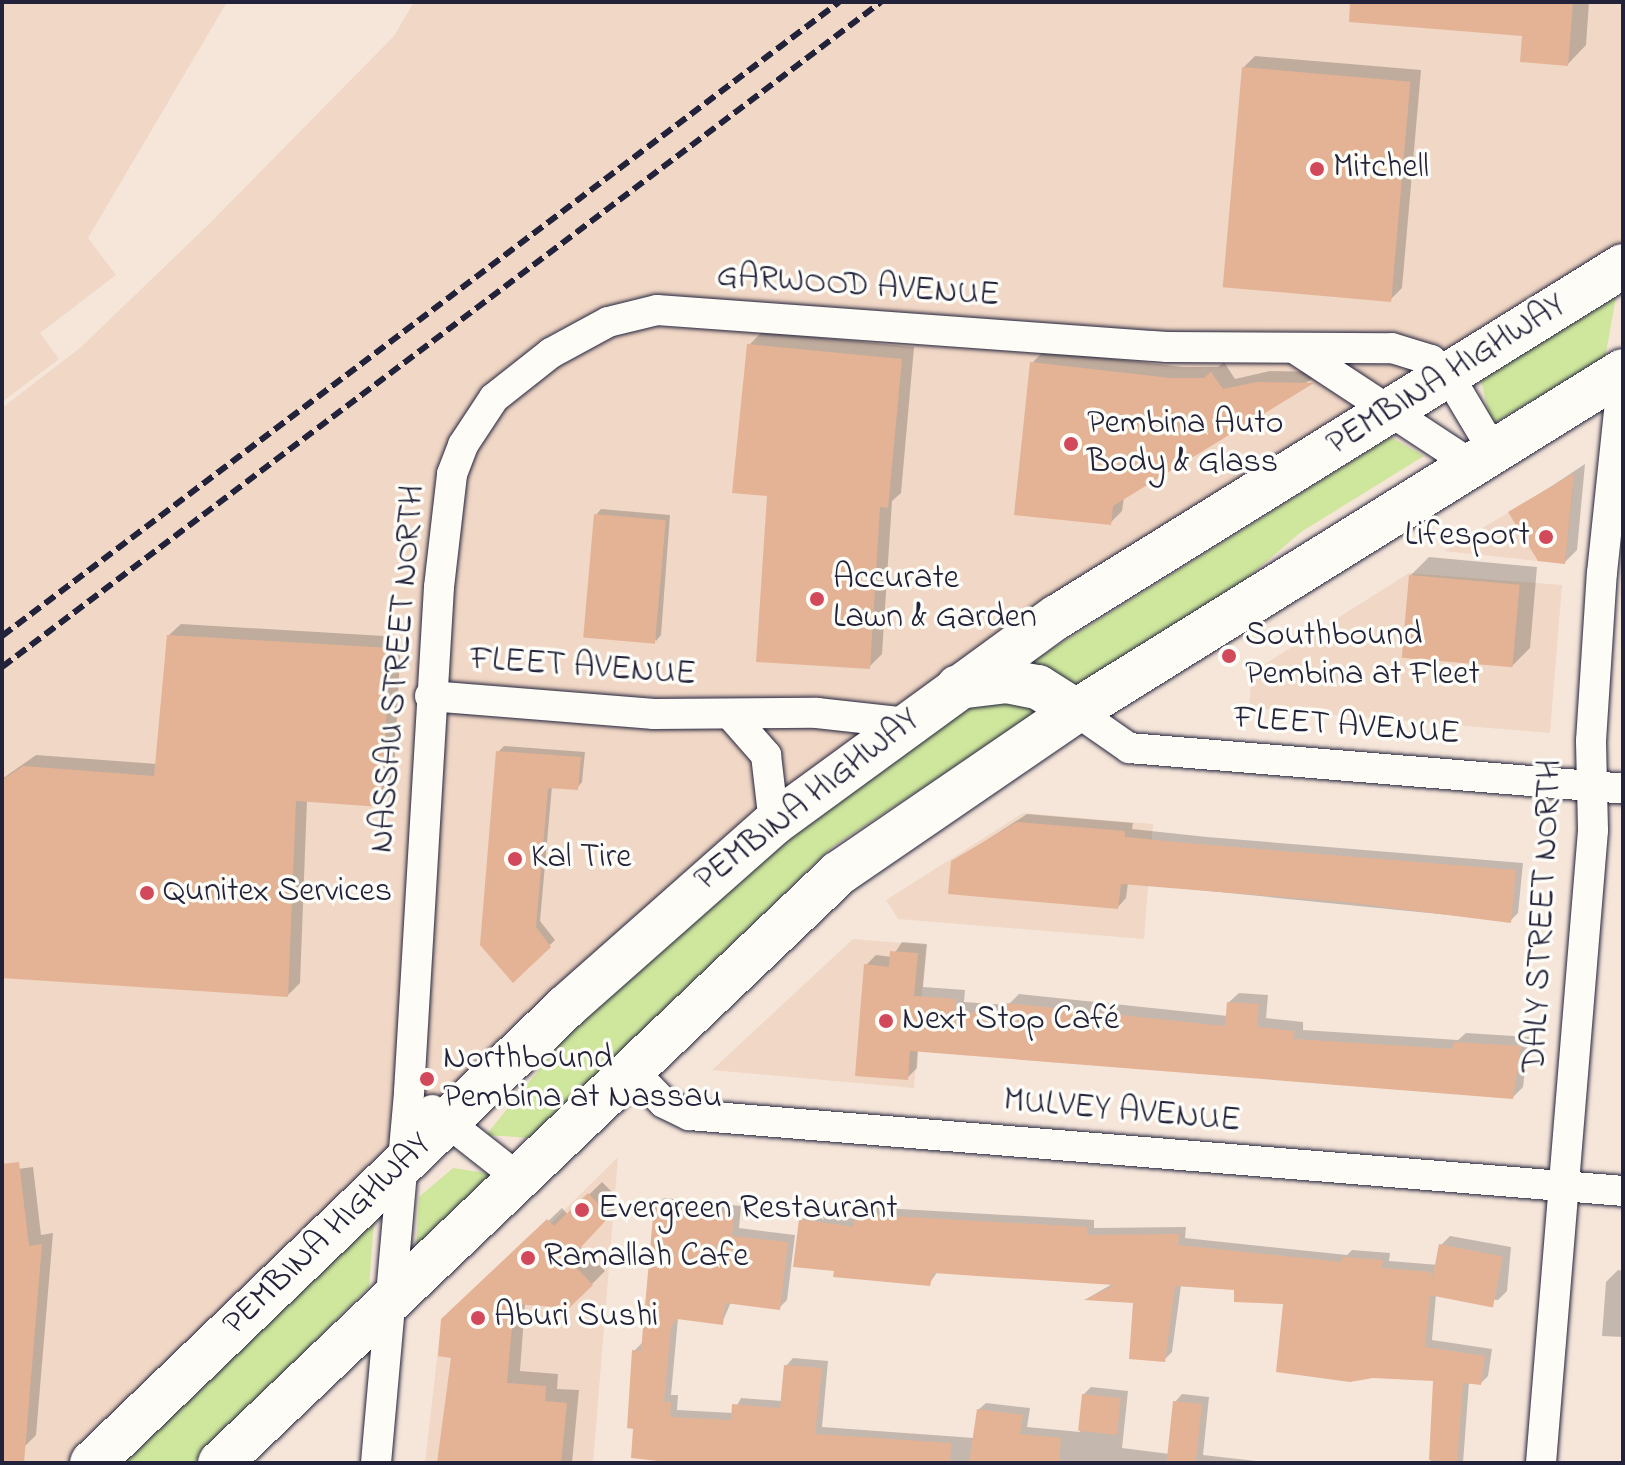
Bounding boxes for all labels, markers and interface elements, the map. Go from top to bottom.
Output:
place label: Mitchell [1333,149,1429,189]
marker: Mitchell [1308,160,1326,178]
street label: GARWOOD AVENUE [715,257,1001,317]
street label: PEMBINA HIGHWAY [1320,286,1574,466]
place label: Pembina Auto Body & Glass [1087,404,1283,484]
marker: Pembina Auto Body & Glass [1062,435,1080,453]
street label: NASSAU STREET NORTH [363,483,435,855]
place label: Lifesport [1405,517,1530,557]
marker: Lifesport [1537,528,1555,546]
place label: Accurate Lawn & Garden [833,559,1037,638]
marker: Accurate Lawn & Garden [808,590,826,608]
place label: Southbound Pembina at Fleet [1245,616,1480,696]
street label: FLEET AVENUE [469,640,697,696]
marker: Southbound Pembina at Fleet [1220,647,1238,665]
street label: FLEET AVENUE [1233,699,1461,755]
street label: PEMBINA HIGHWAY [688,701,928,901]
street label: DALY STREET NORTH [1515,759,1573,1073]
place label: Kal Tire [531,839,631,879]
marker: Kal Tire [506,850,524,868]
place label: Qunitex Services [163,873,392,913]
marker: Qunitex Services [138,884,156,902]
place label: Next Stop Café [902,1001,1119,1041]
marker: Next Stop Café [877,1012,895,1030]
place label: Northbound Pembina at Nassau [443,1039,722,1118]
marker: Northbound Pembina at Nassau [418,1070,436,1088]
street label: MULVEY AVENUE [1002,1081,1242,1143]
street label: PEMBINA HIGHWAY [215,1125,441,1345]
place label: Evergreen Restaurant [598,1190,898,1230]
marker: Evergreen Restaurant [573,1201,591,1219]
place label: Ramallah Cafe [544,1238,748,1278]
marker: Ramallah Cafe [519,1249,537,1267]
place label: Aburi Sushi [494,1298,658,1338]
marker: Aburi Sushi [469,1309,487,1327]

